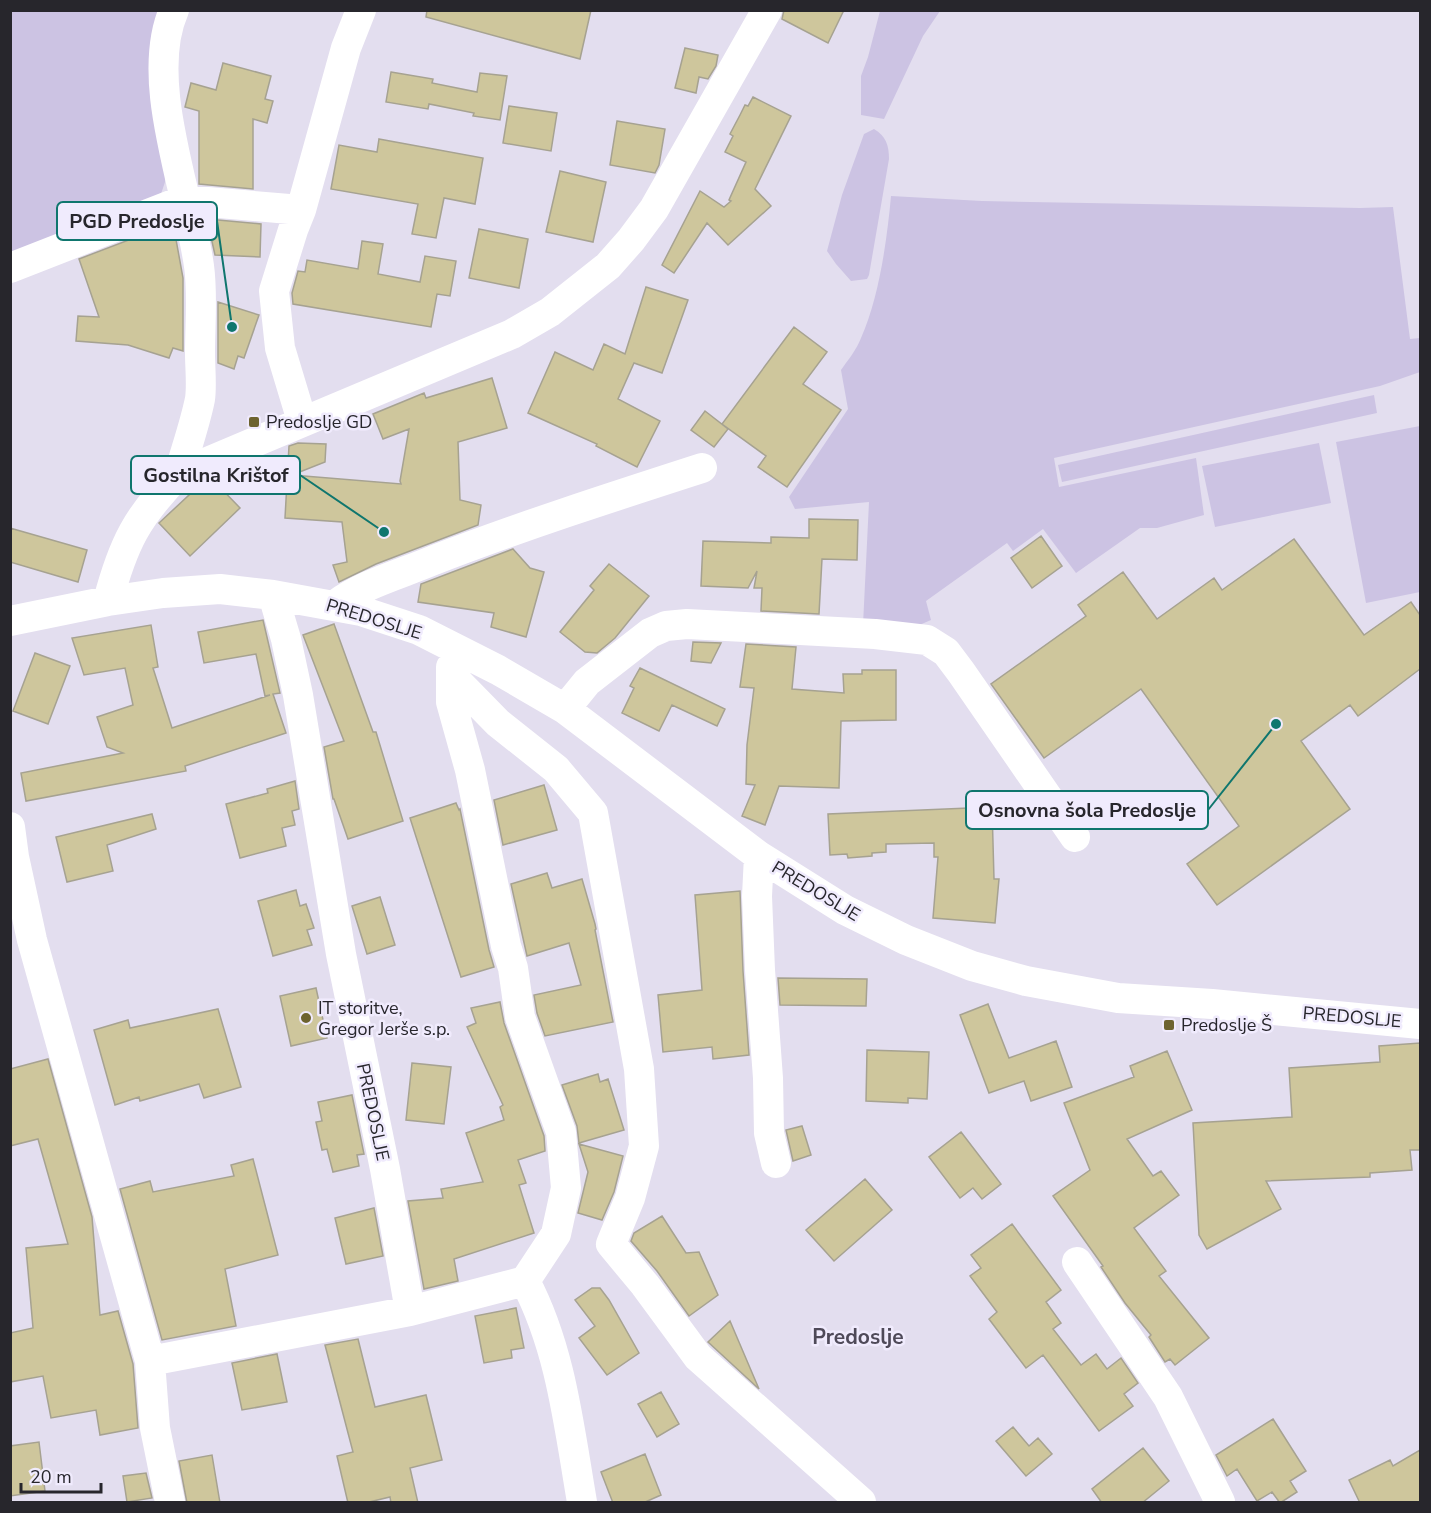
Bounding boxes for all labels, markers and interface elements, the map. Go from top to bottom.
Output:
callout: PGD Predoslje [57,202,217,240]
text: PGD Predoslje [69,208,205,235]
place label: Predoslje GD [266,410,372,434]
marker: Predoslje GD [247,415,261,429]
callout: Gostilna Krištof [131,456,300,494]
text: Gostilna Krištof [143,462,289,489]
street label: PREDOSLJE [323,593,425,645]
callout: Osnovna šola Predoslje [966,791,1208,829]
text: Osnovna šola Predoslje [978,797,1196,824]
street label: PREDOSLJE [767,855,865,927]
place label: IT storitve, Gregor Jerše s.p. [318,996,450,1041]
street label: PREDOSLJE [1302,1001,1402,1033]
marker: IT storitve, Gregor Jerše s.p. [299,1011,313,1025]
place label: Predoslje Š [1181,1013,1272,1037]
marker: Predoslje Š [1162,1018,1176,1032]
street label: PREDOSLJE [351,1061,395,1163]
district label: Predoslje [812,1323,904,1351]
scale bar [21,1456,100,1494]
text: 20 m [30,1465,72,1489]

